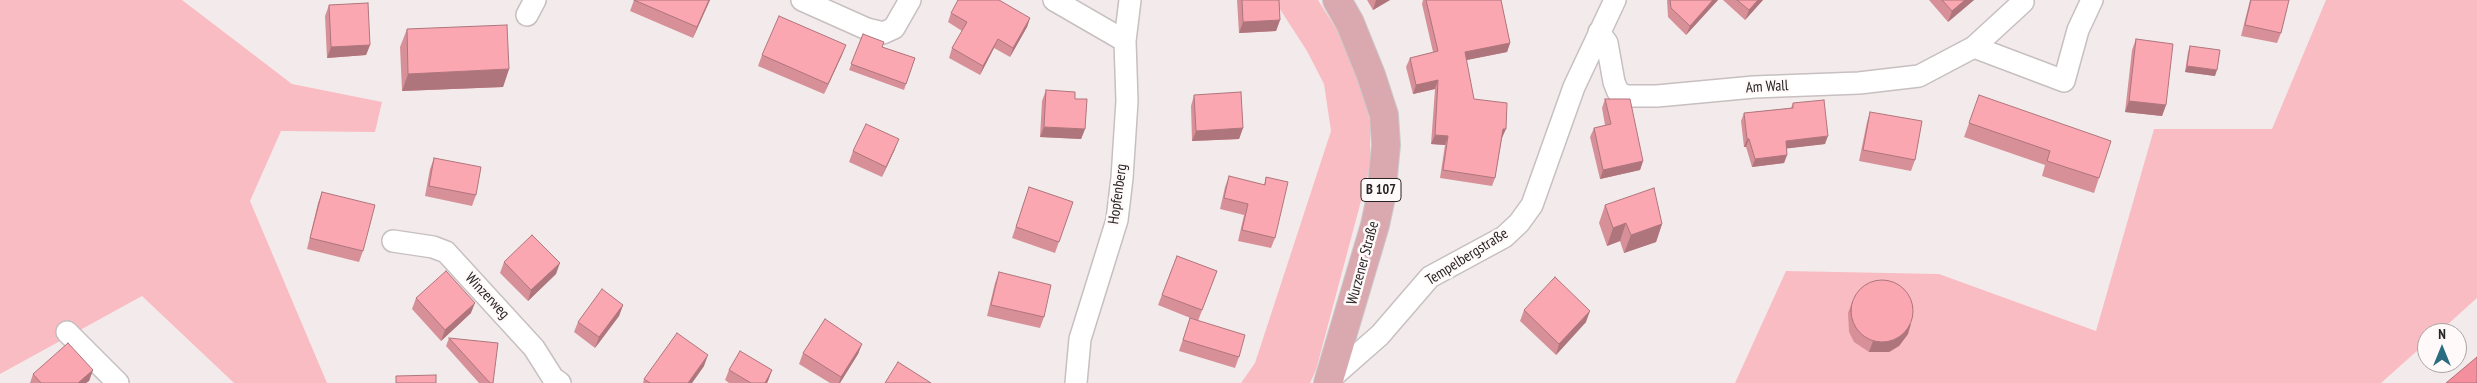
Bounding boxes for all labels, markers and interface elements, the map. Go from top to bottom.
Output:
street label: Am Wall [1745,77,1789,97]
street label: Hopfenberg [1105,163,1131,225]
road number: B 107 [1361,178,1401,202]
street label: Wurzener Straße [1343,219,1383,307]
street label: Tempelbergstraße [1423,225,1511,289]
street label: Winzerweg [461,269,513,323]
north arrow [2417,323,2467,373]
text: N [2438,325,2446,343]

